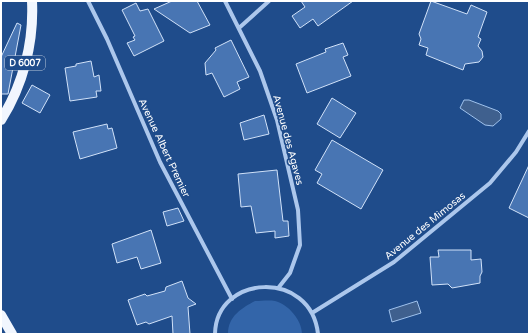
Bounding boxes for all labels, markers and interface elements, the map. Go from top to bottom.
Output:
road number: D 6007 [5,56,45,70]
street label: Avenue des Agaves [270,94,306,186]
street label: Avenue Albert Premier [136,97,192,199]
street label: Avenue des Mimosas [382,190,468,262]

